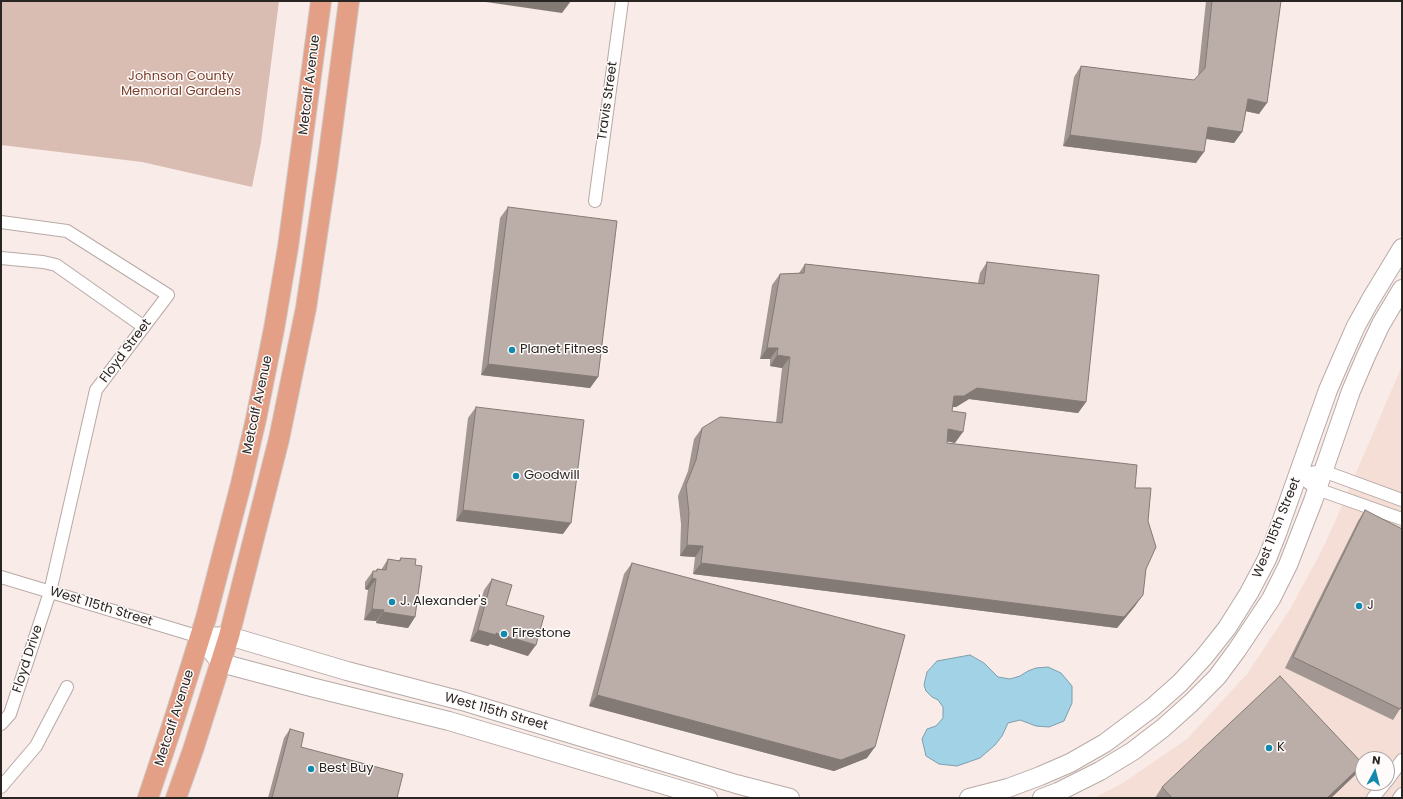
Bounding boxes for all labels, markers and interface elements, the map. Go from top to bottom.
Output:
street label: Metcalf Avenue [296,34,324,136]
street label: Travis Street [595,61,621,141]
park label: Johnson County Memorial Gardens [121,69,241,100]
street label: Floyd Street [97,316,155,386]
place label: Planet Fitness [520,342,609,358]
marker: Planet Fitness [507,345,517,355]
street label: Metcalf Avenue [240,354,276,456]
place label: Goodwill [524,468,580,484]
marker: Goodwill [511,471,521,481]
street label: West 115th Street [1250,476,1304,580]
street label: West 115th Street [48,584,154,630]
place label: J. Alexander's [400,594,487,610]
marker: J. Alexander's [387,597,397,607]
place label: J [1367,598,1374,614]
marker: J [1354,601,1364,611]
street label: Floyd Drive [10,623,46,695]
place label: Firestone [512,626,571,642]
marker: Firestone [499,629,509,639]
street label: Metcalf Avenue [152,668,198,768]
street label: West 115th Street [443,690,549,734]
place label: K [1277,740,1285,756]
marker: K [1264,743,1274,753]
north arrow [1355,751,1395,791]
text: N [1371,752,1381,769]
place label: Best Buy [319,761,374,777]
marker: Best Buy [306,764,316,774]

